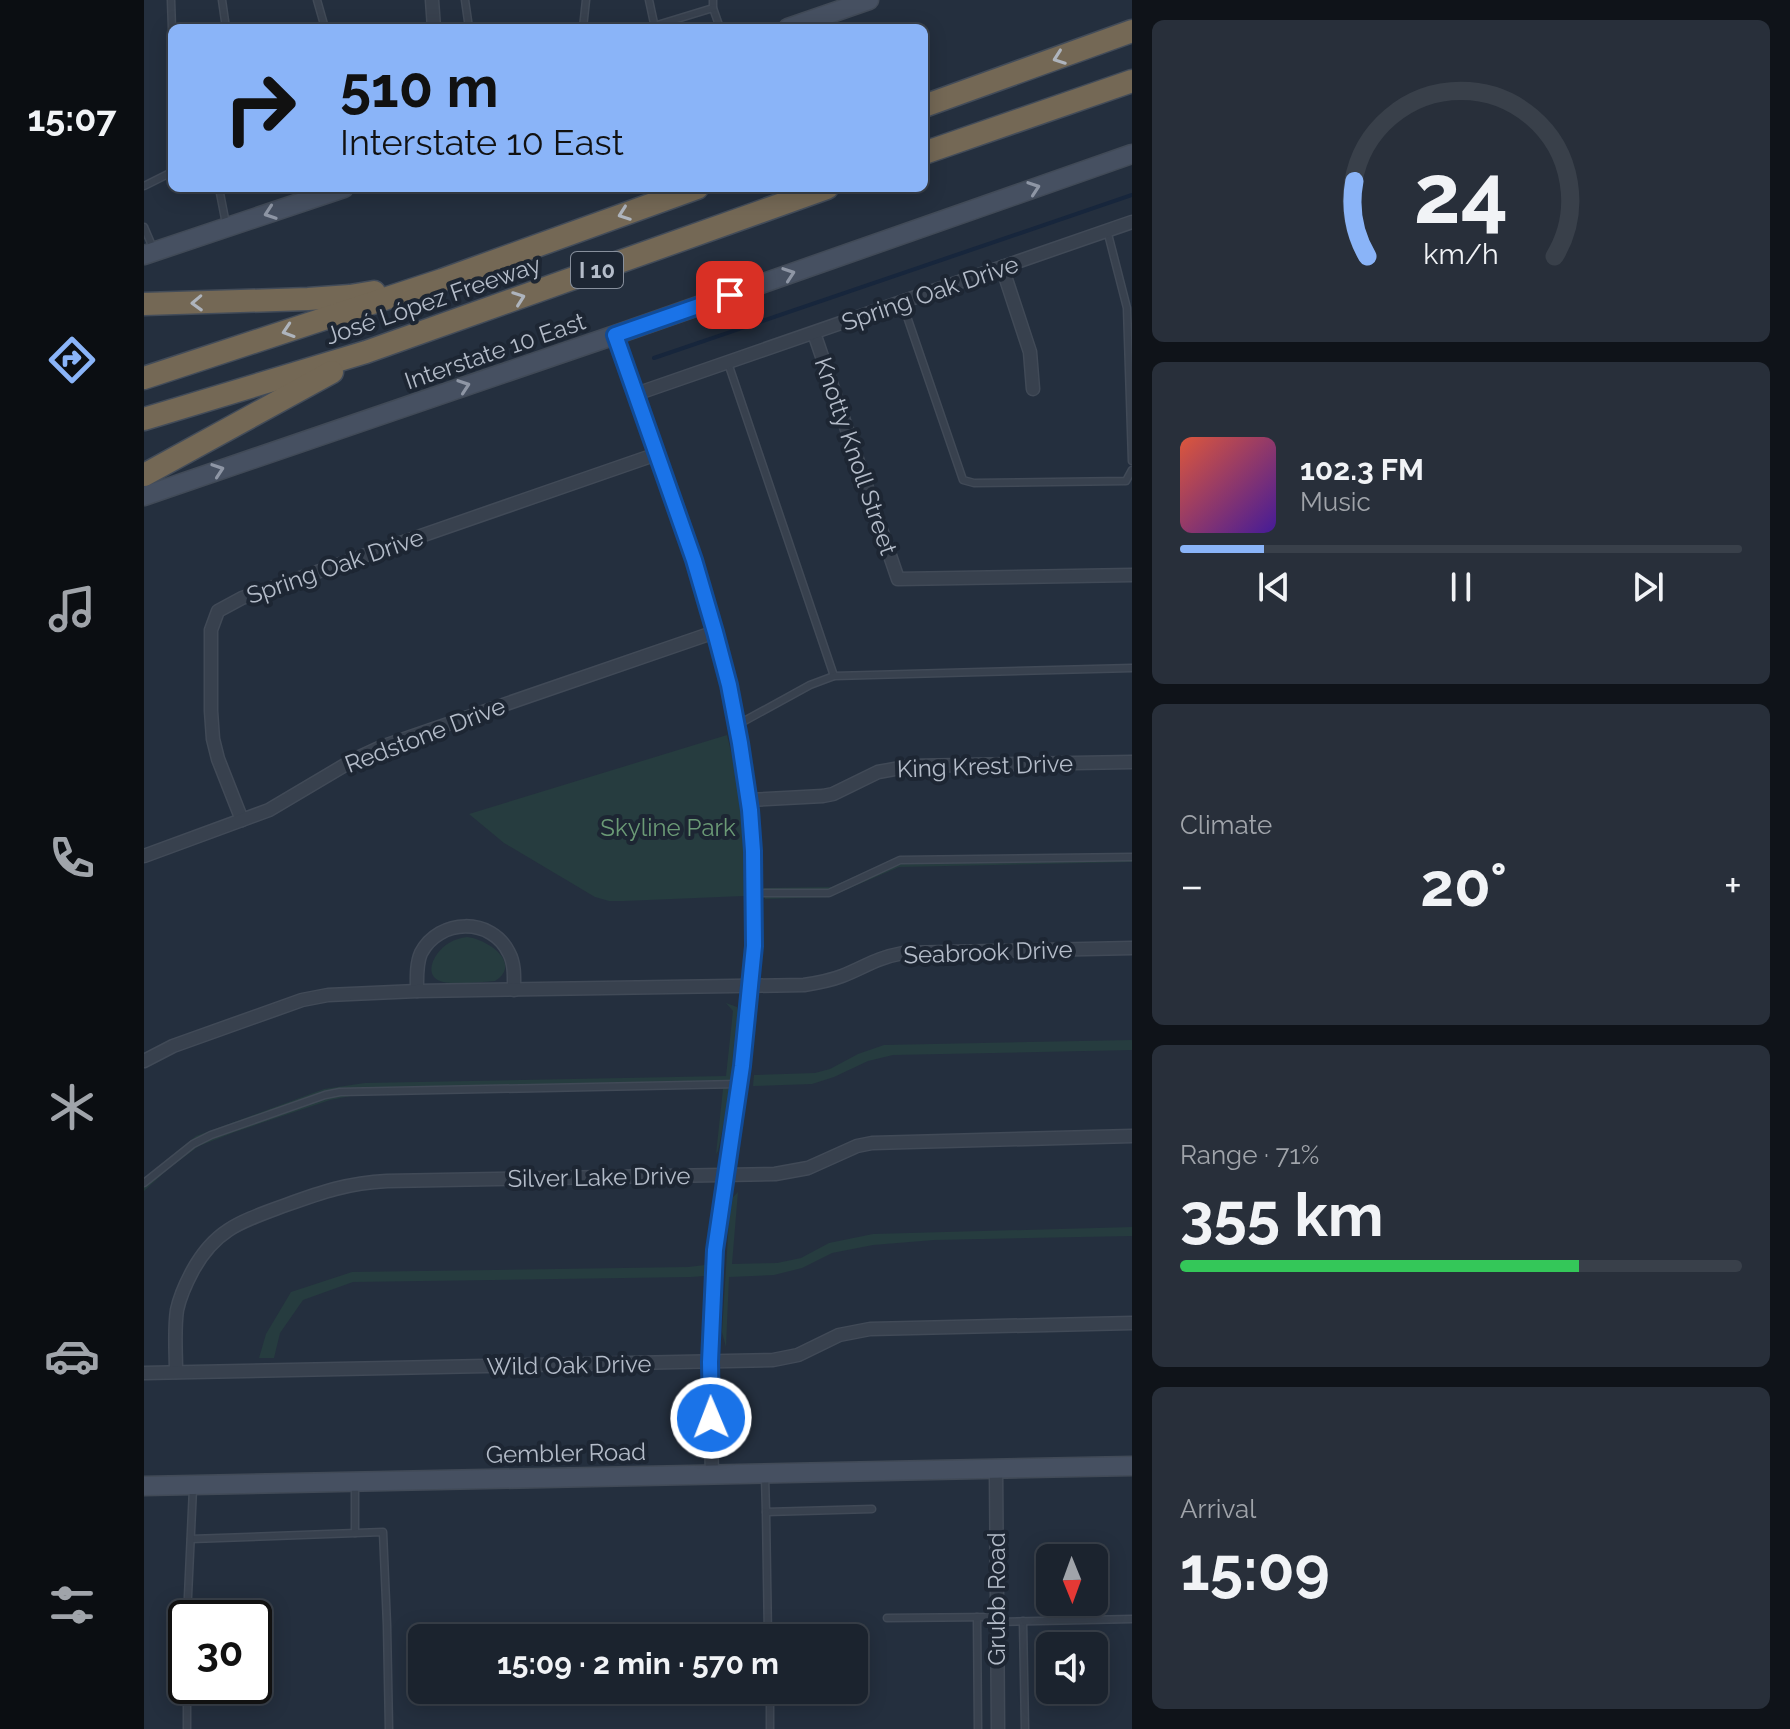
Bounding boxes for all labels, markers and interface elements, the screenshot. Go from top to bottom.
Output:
one-way arrow [1052,48,1066,64]
text: 510 m [340,54,499,120]
icon: right [208,56,312,160]
text: 15:07 [28,97,116,139]
text: Interstate 10 East [340,121,624,163]
text: 24 [1414,144,1508,241]
one-way arrow [1027,182,1041,198]
one-way arrow [264,203,278,219]
one-way arrow [618,205,632,221]
text: km/h [1423,237,1499,271]
street label: José López Freeway [321,249,545,351]
street label: Spring Oak Drive [838,249,1022,337]
road number: I 10 [571,252,623,288]
pin [696,261,764,329]
one-way arrow [781,267,795,284]
icon: arrive [708,273,752,317]
one-way arrow [511,291,525,308]
one-way arrow [190,294,203,311]
street label: Interstate 10 East [401,306,589,396]
one-way arrow [282,322,295,338]
icon: directions [44,332,100,388]
street label: Knotty Knoll Street [809,354,903,558]
one-way arrow [456,380,470,396]
text: 102.3 FM [1300,452,1424,487]
one-way arrow [210,464,224,480]
text: Music [1300,487,1371,517]
street label: Spring Oak Drive [243,522,427,610]
icon: previous [1252,565,1296,609]
icon: pause [1439,565,1483,609]
icon: next [1626,565,1670,609]
icon: music [44,581,100,637]
street label: Redstone Drive [341,691,509,779]
street label: King Krest Drive [896,748,1074,784]
text: Climate [1180,810,1272,840]
park label: Skyline Park [600,813,736,842]
icon: phone [44,830,100,886]
text: 20° [1420,850,1507,920]
text: − [1180,860,1204,911]
text: + [1724,860,1742,911]
street label: Seabrook Drive [903,935,1073,969]
icon: climate [44,1079,100,1135]
text: Range · 71% [1180,1140,1319,1170]
street label: Silver Lake Drive [507,1161,691,1193]
text: 355 km [1180,1180,1384,1250]
icon: car [44,1328,100,1384]
street label: Wild Oak Drive [486,1349,652,1381]
position arrow [669,1376,753,1460]
street label: Gembler Road [486,1437,646,1469]
text: Arrival [1180,1494,1256,1524]
street label: Grubb Road [982,1532,1011,1666]
text: 15:09 [1180,1534,1330,1604]
north arrow [1036,1544,1108,1616]
map controls [1036,1544,1108,1704]
icon: filters [44,1577,100,1633]
speed limit sign: 30 [168,1600,272,1704]
button: sound [1036,1632,1108,1704]
text: 15:09 · 2 min · 570 m [497,1646,779,1681]

